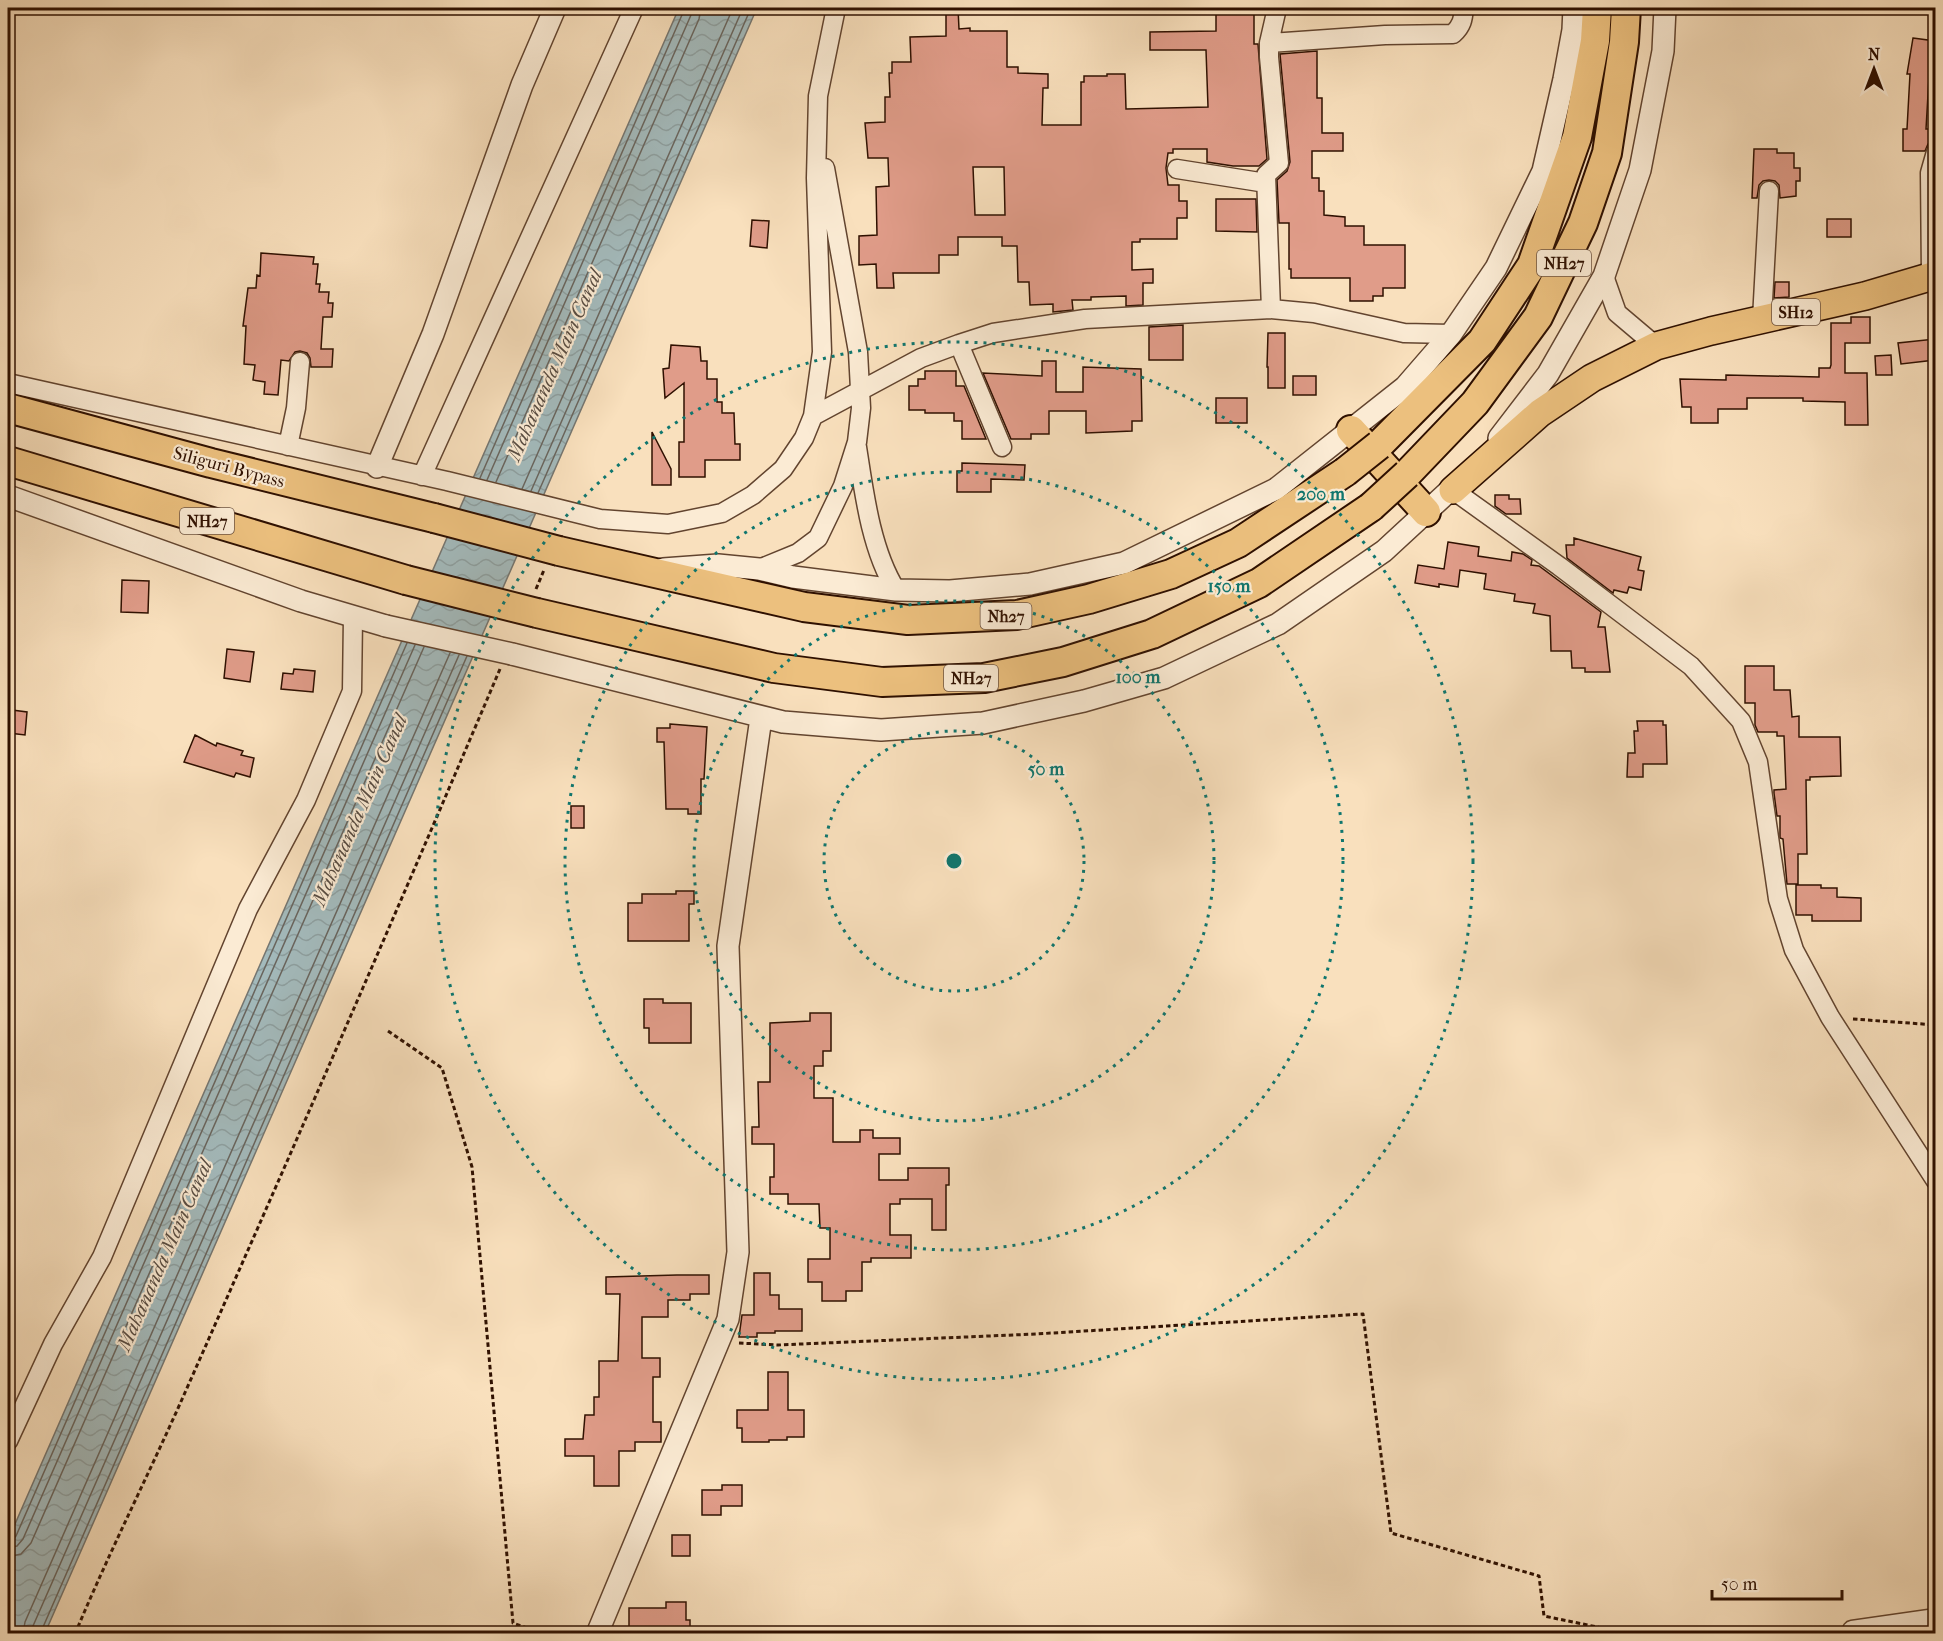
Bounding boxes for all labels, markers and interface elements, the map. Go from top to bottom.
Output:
north arrow [1844,39,1904,99]
text: N [1868,45,1881,64]
road number: NH27 [1537,250,1591,276]
water label: Mahananda Main Canal [501,264,608,466]
road number: SH12 [1772,299,1820,325]
street label: Siliguri Bypass [171,443,287,493]
text: 200 m [1297,484,1346,505]
road number: NH27 [180,508,234,534]
text: 150 m [1208,576,1251,597]
road number: Nh27 [980,603,1032,629]
road number: NH27 [944,665,998,691]
text: 100 m [1115,667,1162,688]
water label: Mahananda Main Canal [306,709,413,911]
text: 50 m [1028,759,1065,780]
centre of rings [944,851,964,871]
water label: Mahananda Main Canal [111,1154,218,1356]
scale bar [1712,1563,1842,1601]
text: 50 m [1721,1574,1758,1595]

